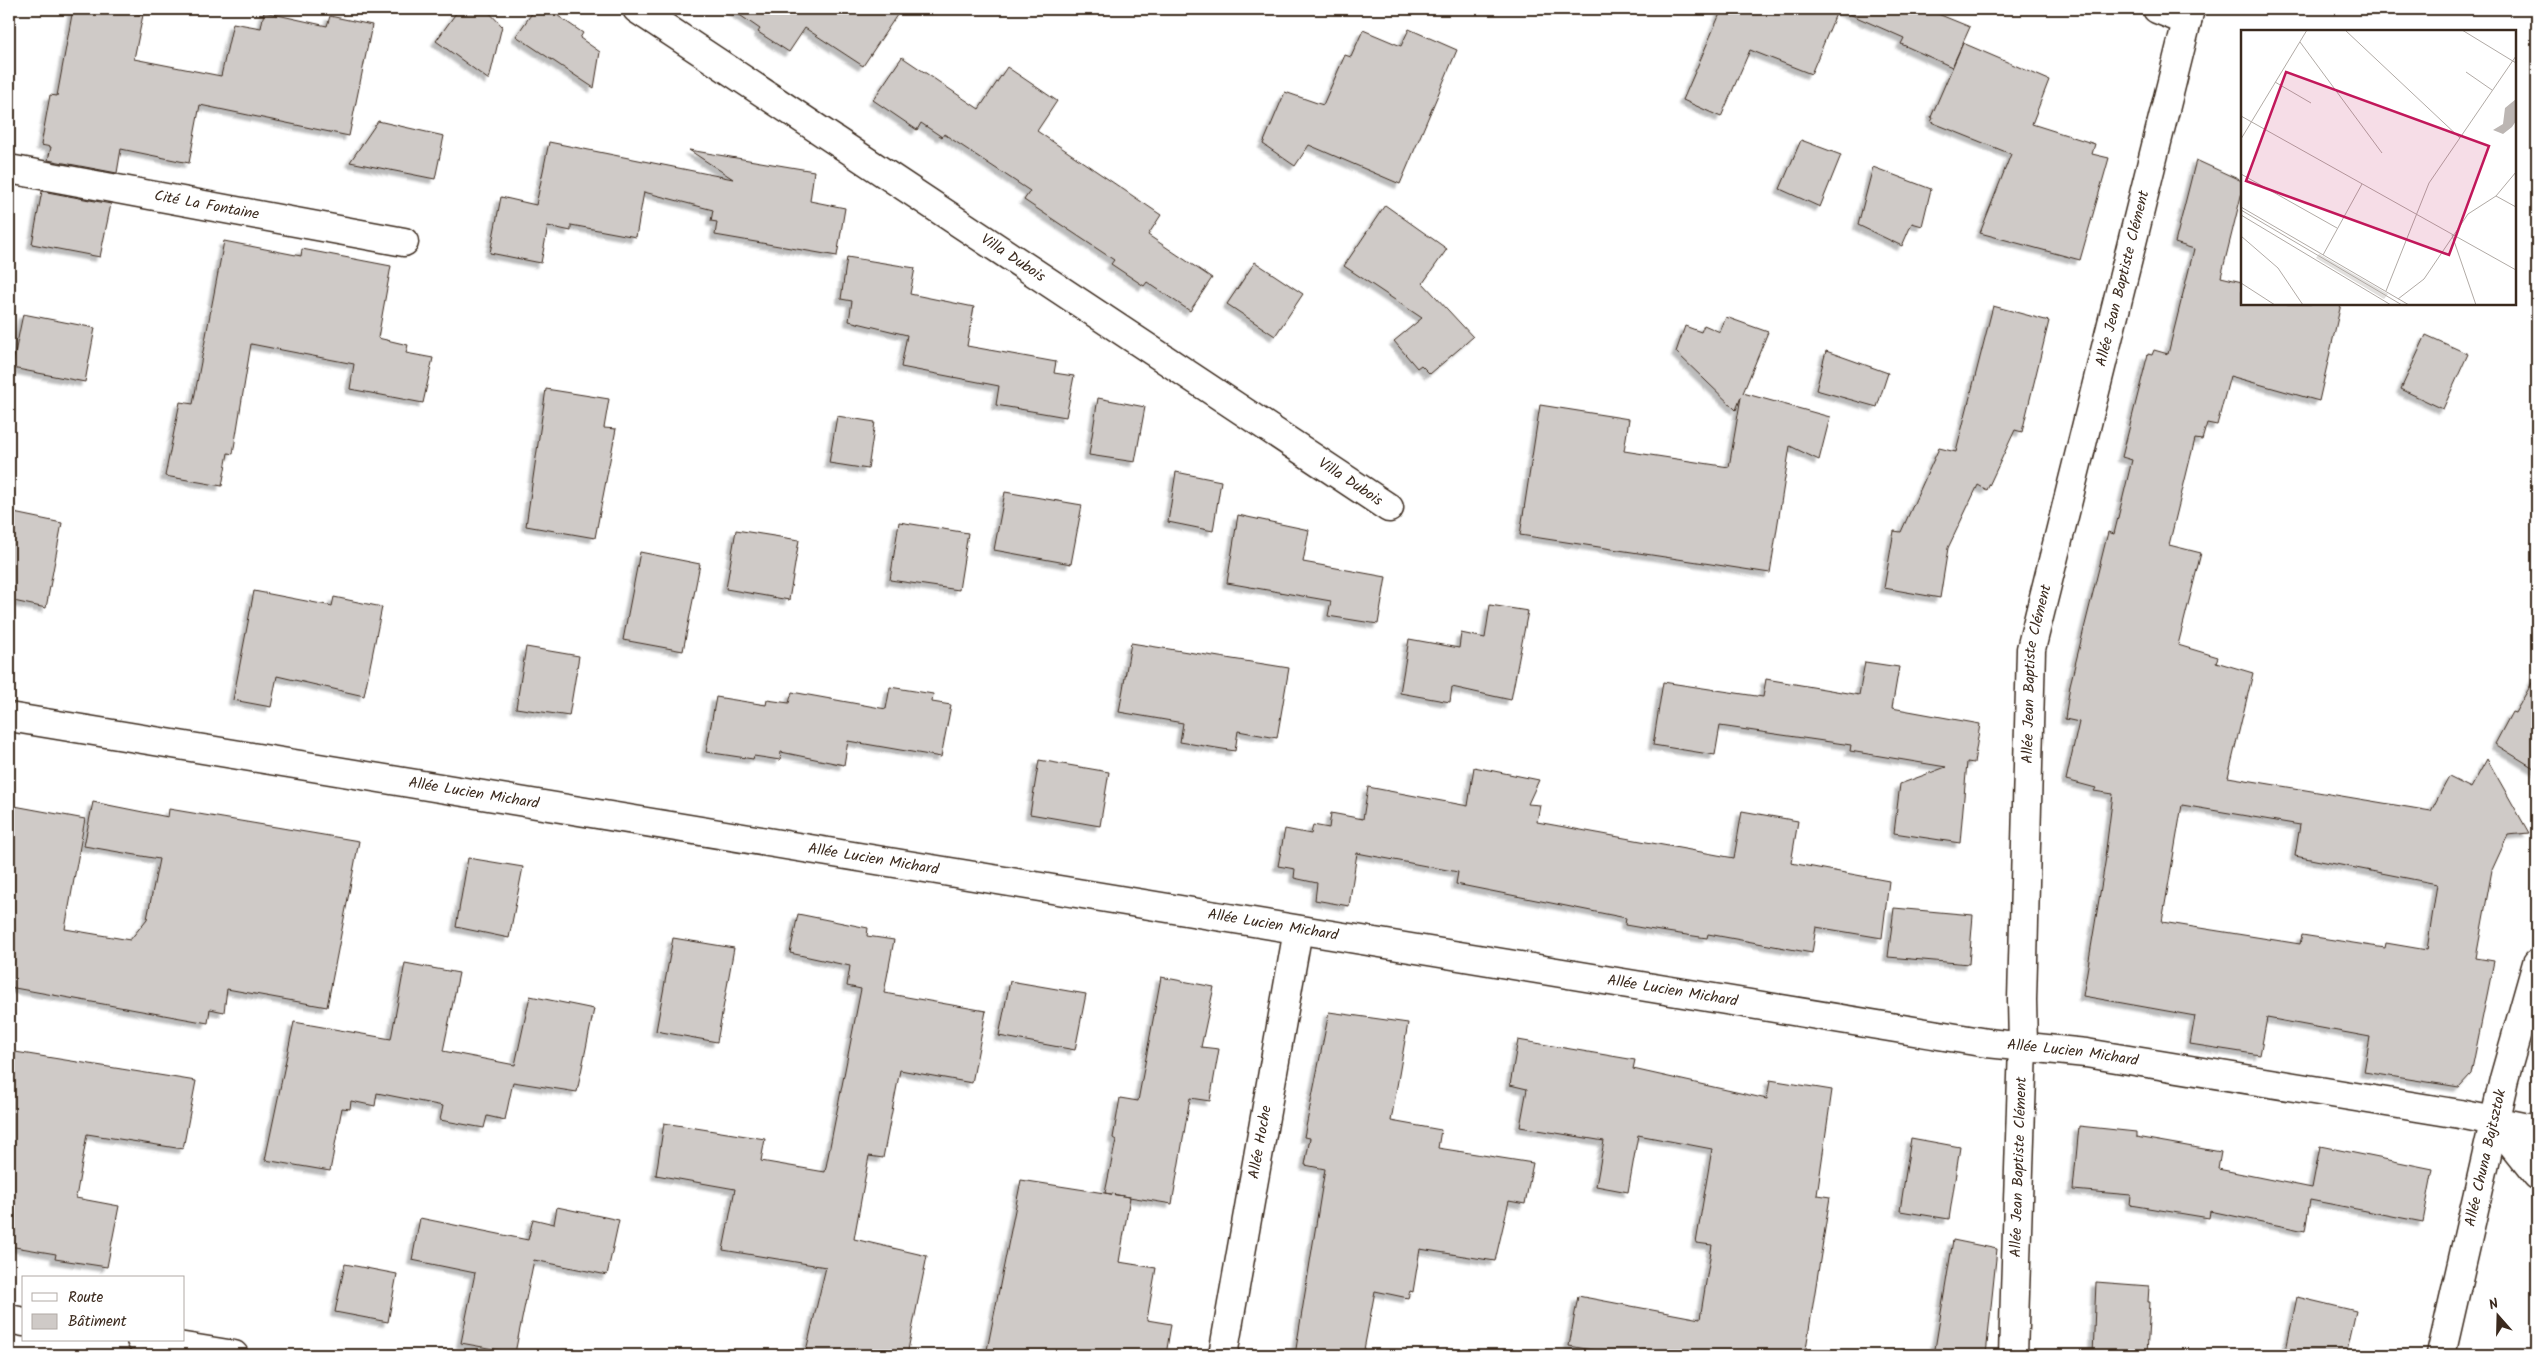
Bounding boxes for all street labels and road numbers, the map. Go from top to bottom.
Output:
street label: Cité La Fontaine [152,184,261,227]
street label: Allée Jean Baptiste Clément [2090,188,2157,369]
street label: Villa Dubois [976,228,1051,289]
street label: Villa Dubois [1313,452,1388,513]
street label: Allée Jean Baptiste Clément [2016,582,2059,764]
street label: Allée Lucien Michard [407,771,541,816]
street label: Allée Lucien Michard [806,837,941,882]
street label: Allée Lucien Michard [1206,903,1341,948]
street label: Allée Lucien Michard [1605,969,1740,1014]
street label: Allée Lucien Michard [2006,1033,2141,1073]
street label: Allée Jean Baptiste Clément [2004,1076,2034,1258]
street label: Allée Chuna Bajtsztok [2459,1086,2513,1229]
street label: Allée Hoche [1242,1103,1279,1181]

